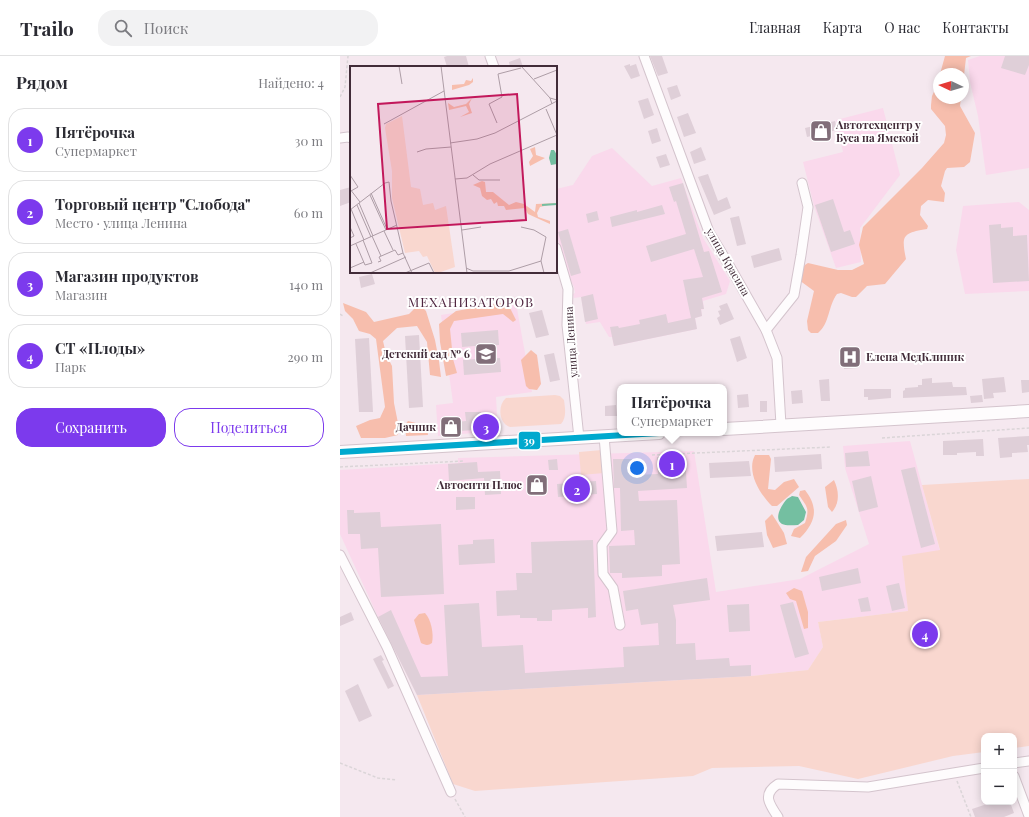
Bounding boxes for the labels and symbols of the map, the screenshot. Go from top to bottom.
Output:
inset map [350,66,557,273]
north arrow [933,68,969,104]
place label: Автотехцентр у Буса на Ямской [835,117,921,145]
shop icon: Автотехцентр у Буса на Ямской [808,118,834,144]
street label: улица Красина [702,224,754,299]
district label: МЕХАНИЗАТОРОВ [408,293,534,310]
street label: улица Ленина [561,305,581,379]
school or university icon: Детский сад № 6 [473,341,499,367]
hospital icon: Елена МедКлиник [837,344,863,370]
place label: Детский сад № 6 [382,346,470,361]
place label: Елена МедКлиник [866,349,965,364]
pin: 3 [473,412,499,442]
shop icon: Дачник [438,414,464,440]
place label: Дачник [396,419,436,434]
line badge: 39 [518,431,541,450]
text: 39 [523,433,535,448]
pin: 1 [659,449,685,479]
your location [627,458,647,478]
shop icon: Автосити Плюс [524,472,550,498]
pin: 2 [564,474,590,504]
place label: Автосити Плюс [436,477,523,492]
pin: 4 [912,619,938,649]

